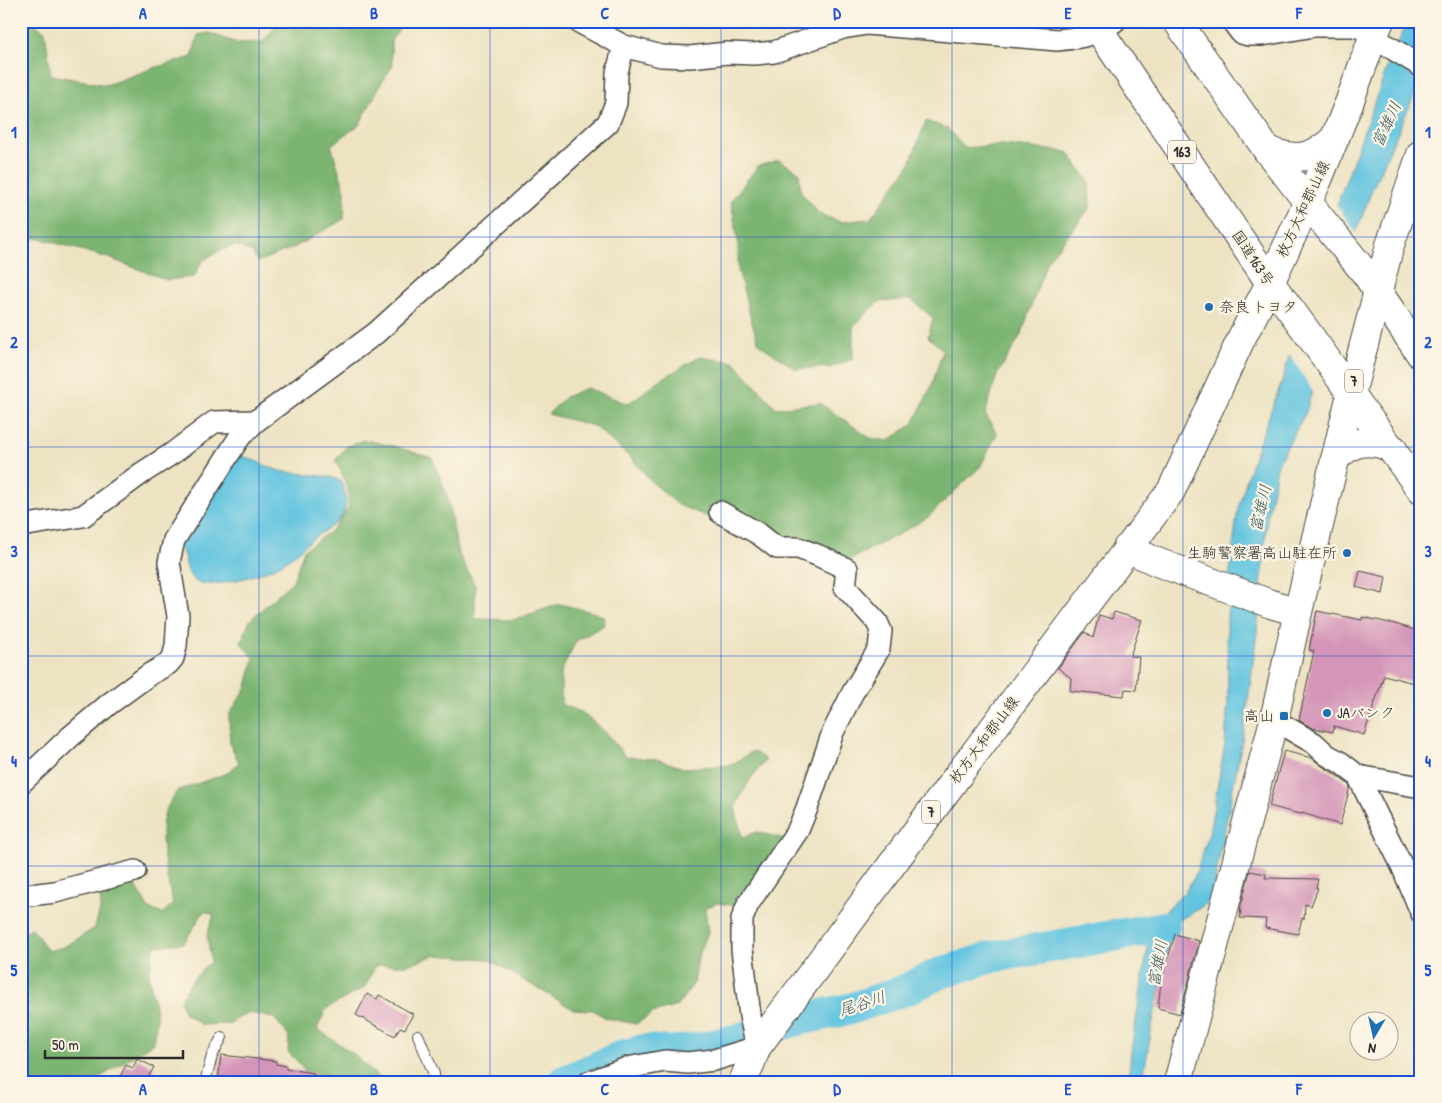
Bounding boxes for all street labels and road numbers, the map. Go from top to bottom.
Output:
road number: 163 [1168,140,1196,163]
street label: 枚方大和郡山線 [1271,157,1334,261]
street label: 国道163号 [1227,226,1280,290]
road number: 7 [1345,370,1363,392]
street label: 枚方大和郡山線 [944,691,1024,788]
road number: 7 [922,800,940,824]

